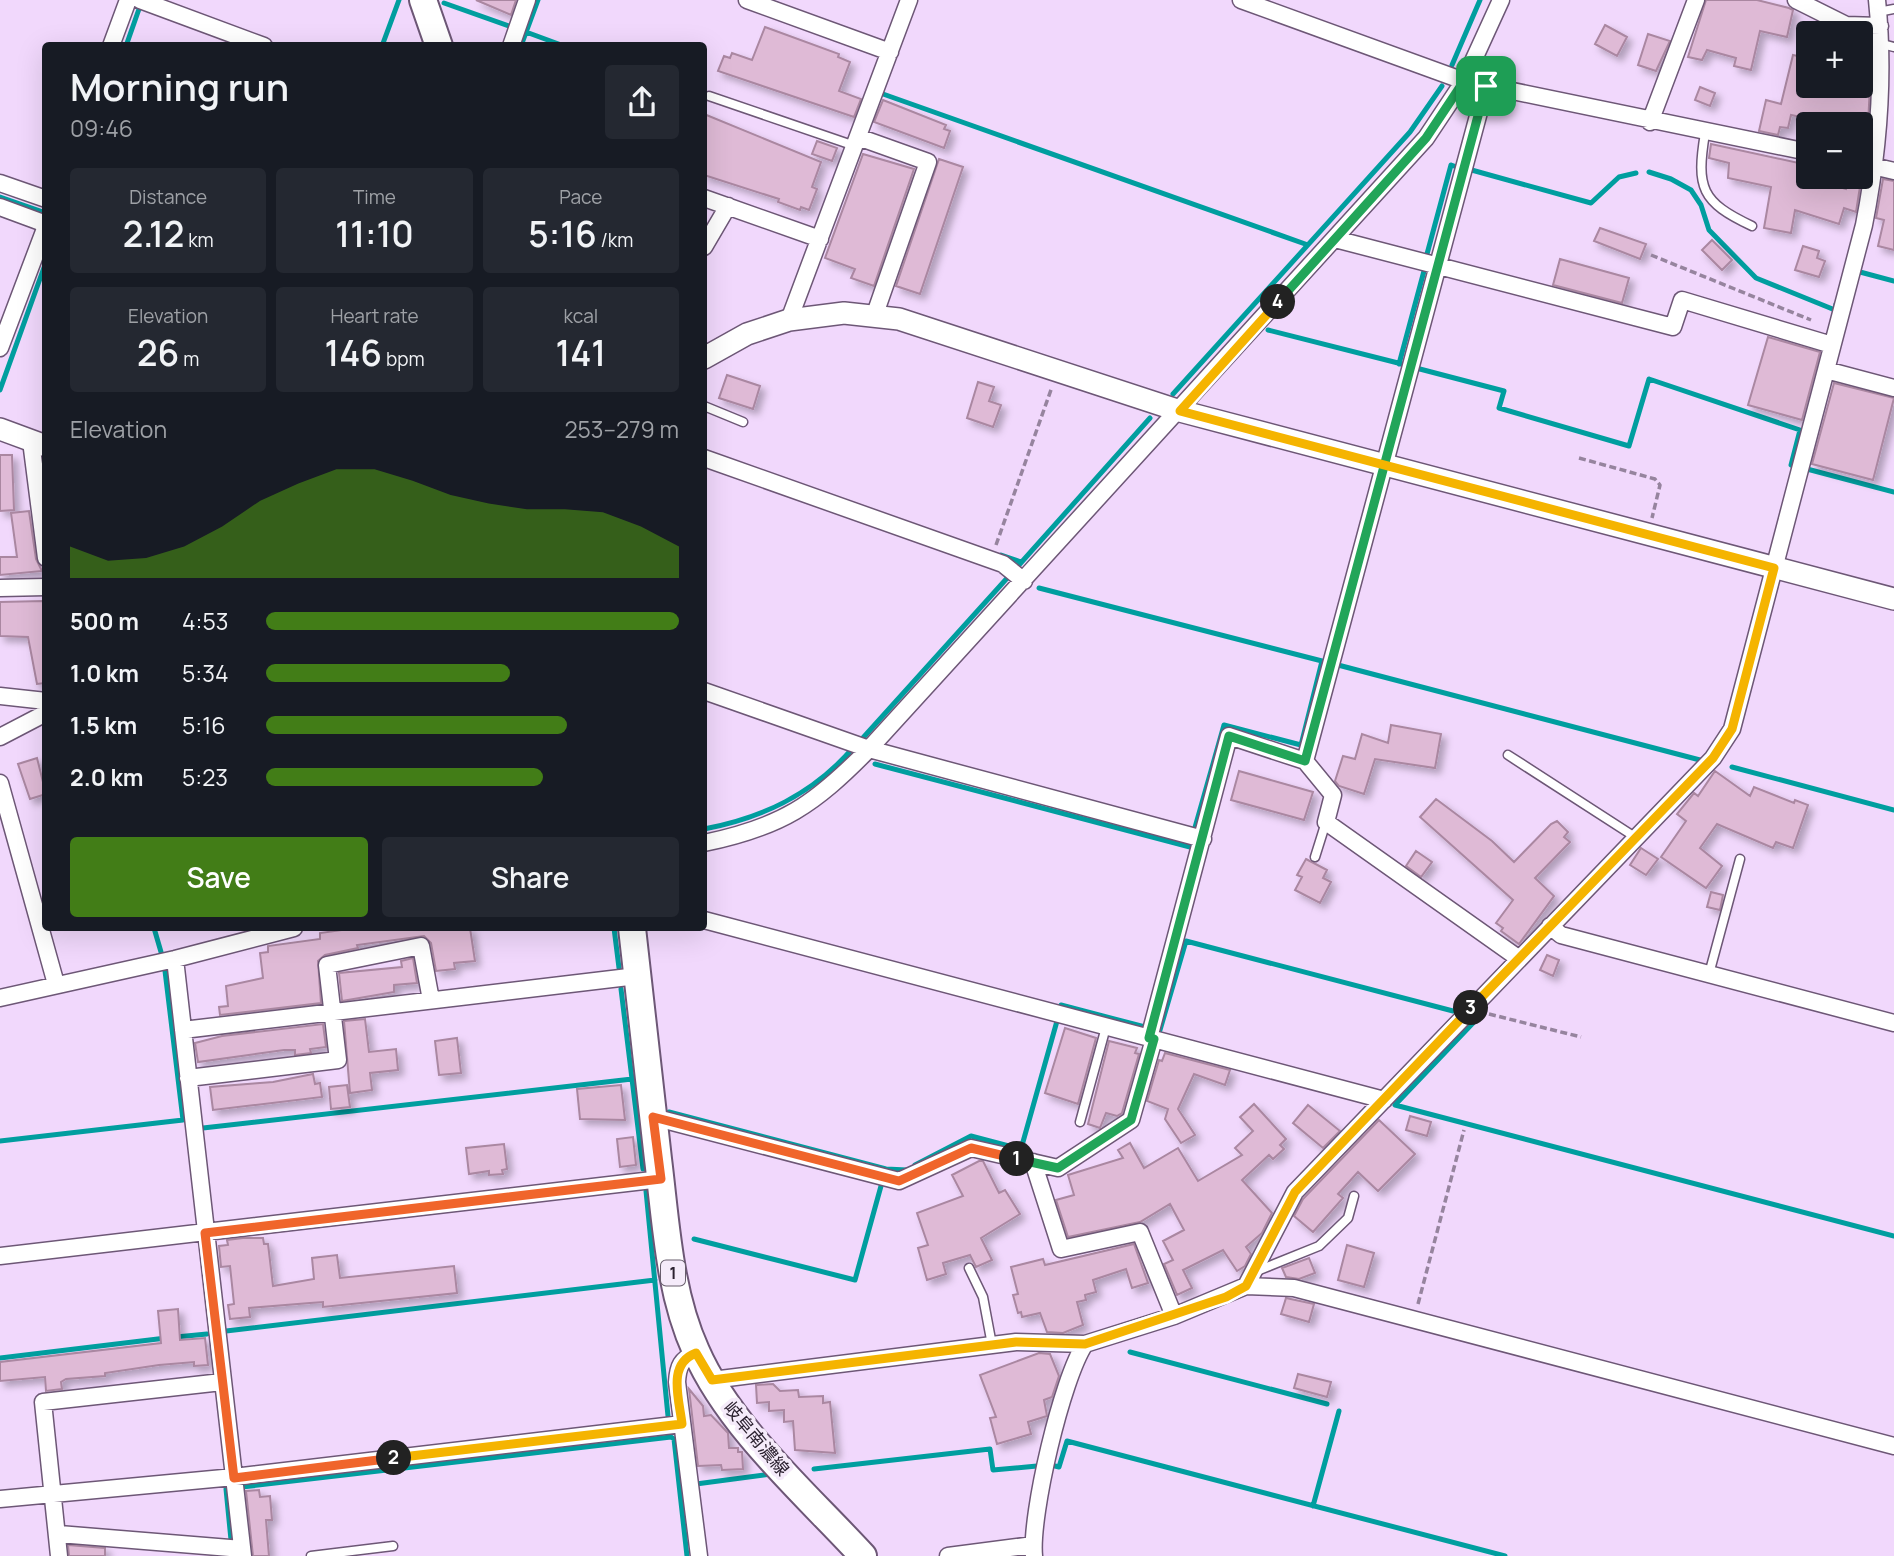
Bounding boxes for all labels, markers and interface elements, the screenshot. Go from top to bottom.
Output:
map controls [1796,21,1873,189]
button: + [1796,21,1873,98]
pin [1456,56,1516,116]
text: Morning run [70,60,289,112]
button: share [605,65,679,139]
icon: arrive [1467,67,1505,105]
text: 09:46 [70,112,133,144]
button: − [1796,112,1873,189]
text: Distance [129,184,207,210]
text: Time [353,184,396,210]
text: Pace [559,184,602,210]
text: 2.12 [123,210,184,258]
text: 11:10 [335,210,414,258]
text: 5:16 [528,210,597,258]
text: km [184,227,214,253]
text: /km [597,227,633,253]
pin: 4 [1260,284,1296,320]
text: 4 [1272,288,1283,314]
text: Elevation [128,303,208,329]
text: Heart rate [330,303,419,329]
text: kcal [563,303,598,329]
text: 26 [137,329,179,377]
text: 146 [324,329,382,377]
text: 141 [556,329,606,377]
text: m [179,346,199,372]
text: bpm [382,346,425,372]
text: Elevation [70,413,167,445]
text: 253–279 m [564,413,679,445]
text: 500 m [70,605,139,637]
text: 4:53 [182,605,228,637]
text: 1.0 km [70,657,139,689]
text: 5:34 [182,657,228,689]
text: 1.5 km [70,709,137,741]
text: 5:16 [182,709,225,741]
text: 2.0 km [70,761,143,793]
text: 5:23 [182,761,228,793]
button: Save [70,837,368,917]
button: Share [382,837,679,917]
pin: 3 [1454,990,1488,1026]
text: 3 [1465,994,1476,1020]
pin: 1 [1000,1142,1034,1176]
text: 1 [1012,1145,1021,1171]
road number: 1 [661,1260,685,1286]
street label: 岐阜南濃線 [719,1396,795,1480]
pin: 2 [376,1440,412,1476]
text: 2 [388,1444,399,1470]

